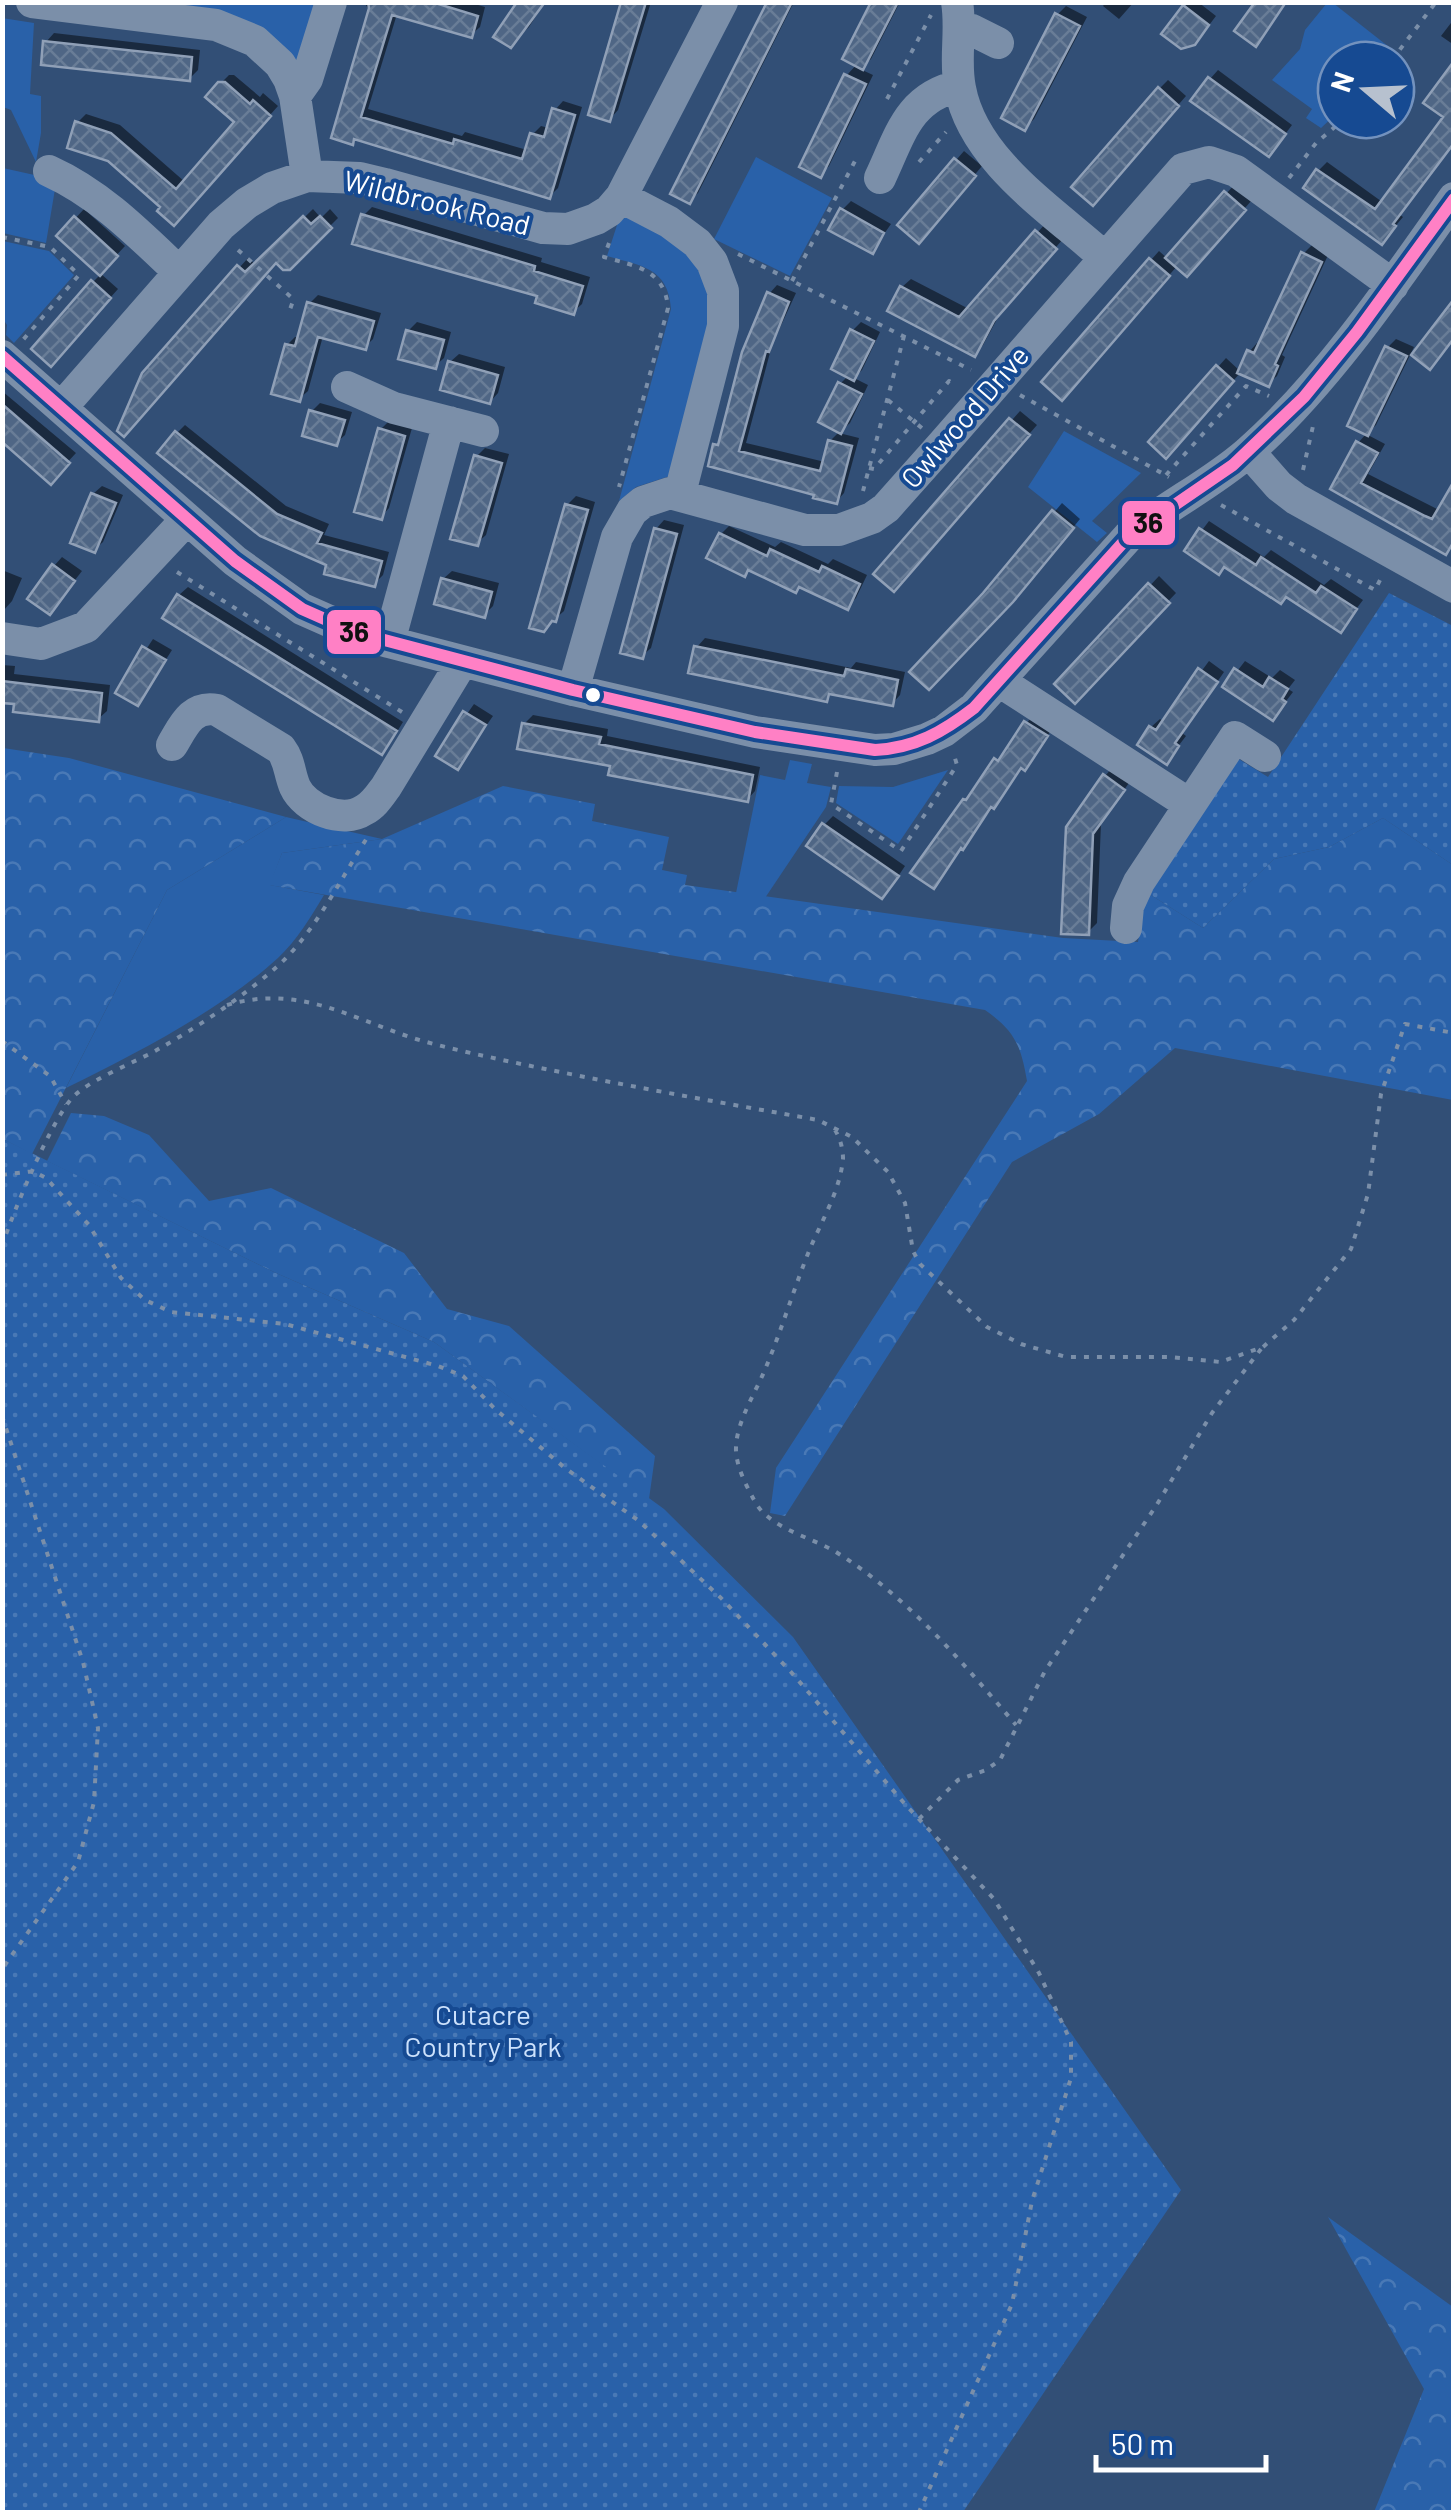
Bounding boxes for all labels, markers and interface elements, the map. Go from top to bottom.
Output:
north arrow [1316,40,1416,140]
text: N [1322,67,1361,96]
street label: Wildbrook Road [341,162,534,242]
street label: Owlwood Drive [893,338,1035,495]
line badge: 36 [1120,499,1177,547]
text: 36 [1133,505,1163,539]
line badge: 36 [325,608,383,656]
text: 36 [339,614,369,648]
unlabelled marker [583,685,603,705]
park label: Cutacre Country Park [404,1997,562,2063]
scale bar [1096,2410,1266,2472]
text: 50 m [1111,2425,1174,2461]

